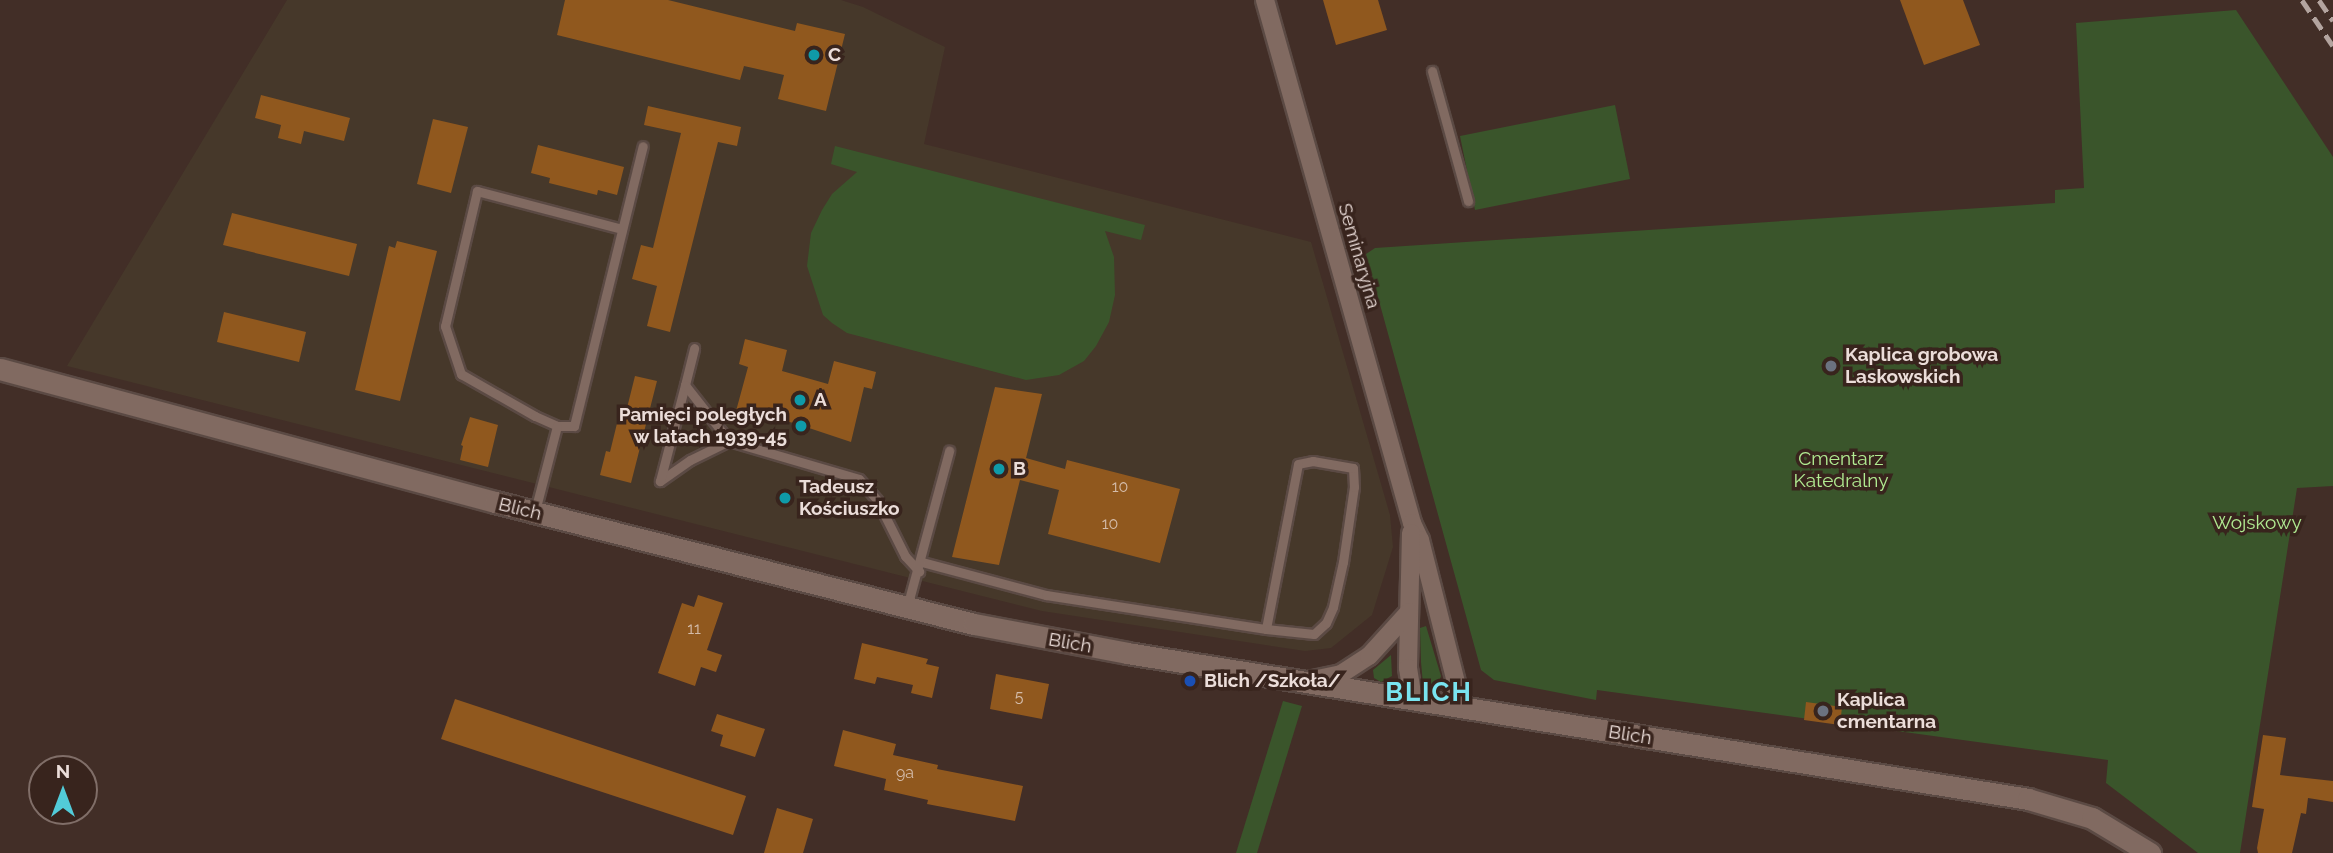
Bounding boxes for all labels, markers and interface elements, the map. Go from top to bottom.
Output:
place label: C [828,44,841,66]
marker: C [806,47,822,63]
street label: Seminaryjna [1333,201,1385,311]
place label: Kaplica grobowa Laskowskich [1845,344,1998,388]
marker: Kaplica grobowa Laskowskich [1823,358,1839,374]
place label: A [814,389,827,411]
marker: A [792,392,808,408]
place label: Pamięci poległych w latach 1939-45 [619,404,787,448]
marker: Pamięci poległych w latach 1939-45 [793,418,809,434]
park label: Cmentarz Katedralny [1794,448,1888,492]
place label: B [1013,458,1026,480]
marker: B [991,461,1007,477]
place label: Tadeusz Kościuszko [799,476,900,520]
house number: 10 [1112,477,1128,497]
marker: Tadeusz Kościuszko [777,490,793,506]
street label: Blich [496,493,544,525]
park label: Wojskowy [2212,512,2302,534]
house number: 10 [1102,514,1118,534]
house number: 11 [687,619,701,639]
street label: Blich [1047,628,1093,658]
place label: Blich /Szkoła/ [1204,670,1341,692]
marker: Blich /Szkoła/ [1182,673,1198,689]
district label: BLICH [1386,677,1472,709]
house number: 5 [1015,687,1023,707]
place label: Kaplica cmentarna [1837,689,1936,733]
marker: Kaplica cmentarna [1815,703,1831,719]
street label: Blich [1607,720,1653,750]
north arrow [28,755,98,825]
text: N [56,760,70,782]
house number: 9a [896,763,914,783]

